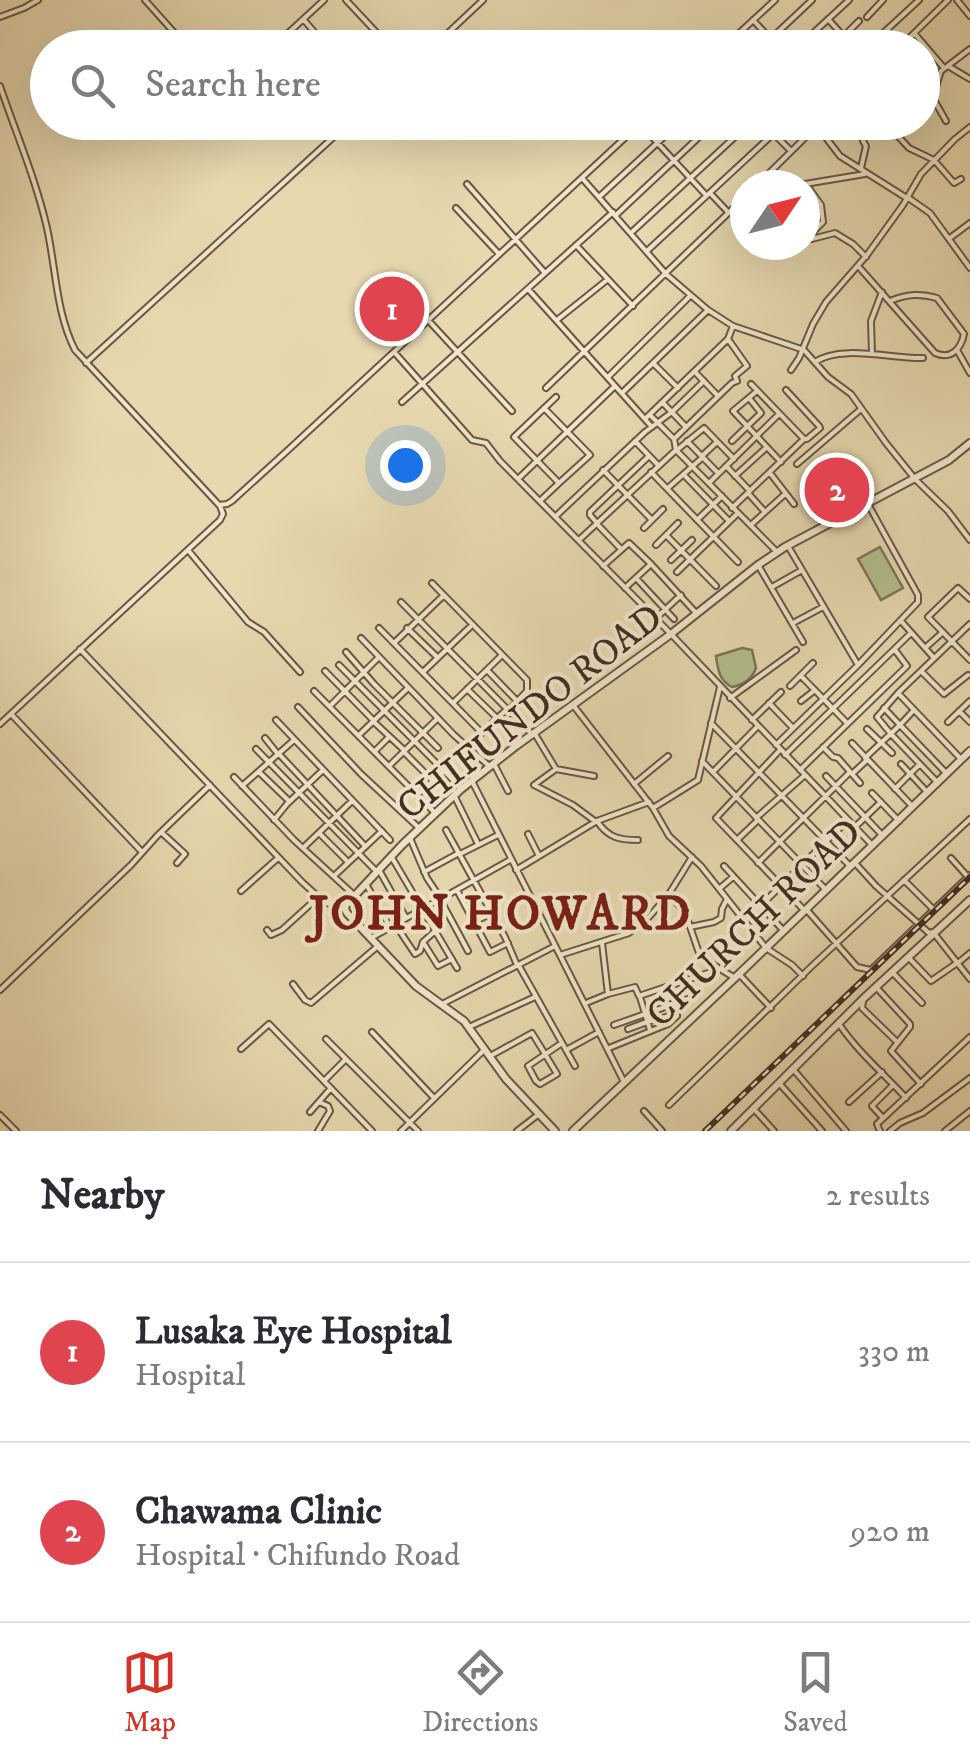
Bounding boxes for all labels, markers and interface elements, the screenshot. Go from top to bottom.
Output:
search box [30,30,940,140]
icon: search [65,58,120,113]
text: Search here [145,61,321,109]
north arrow [730,170,820,260]
pin: 1 [360,272,424,346]
your location [380,440,431,491]
pin: 2 [804,452,870,528]
street label: CHIFUNDO ROAD [388,594,673,831]
street label: CHURCH ROAD [637,809,872,1038]
district label: JOHN HOWARD [304,885,693,945]
text: Nearby [40,1170,164,1222]
text: 2 results [826,1176,930,1216]
text: Lusaka Eye Hospital [135,1308,452,1356]
text: 1 [67,1332,78,1372]
text: 330 m [858,1332,930,1372]
text: Hospital [135,1356,245,1396]
text: Chawama Clinic [135,1488,382,1536]
text: 2 [65,1512,80,1552]
text: 920 m [850,1512,930,1552]
text: Hospital · Chifundo Road [135,1536,460,1576]
tab: Map [122,1645,177,1740]
tab: Directions [422,1645,538,1740]
tab: Saved [783,1645,848,1740]

